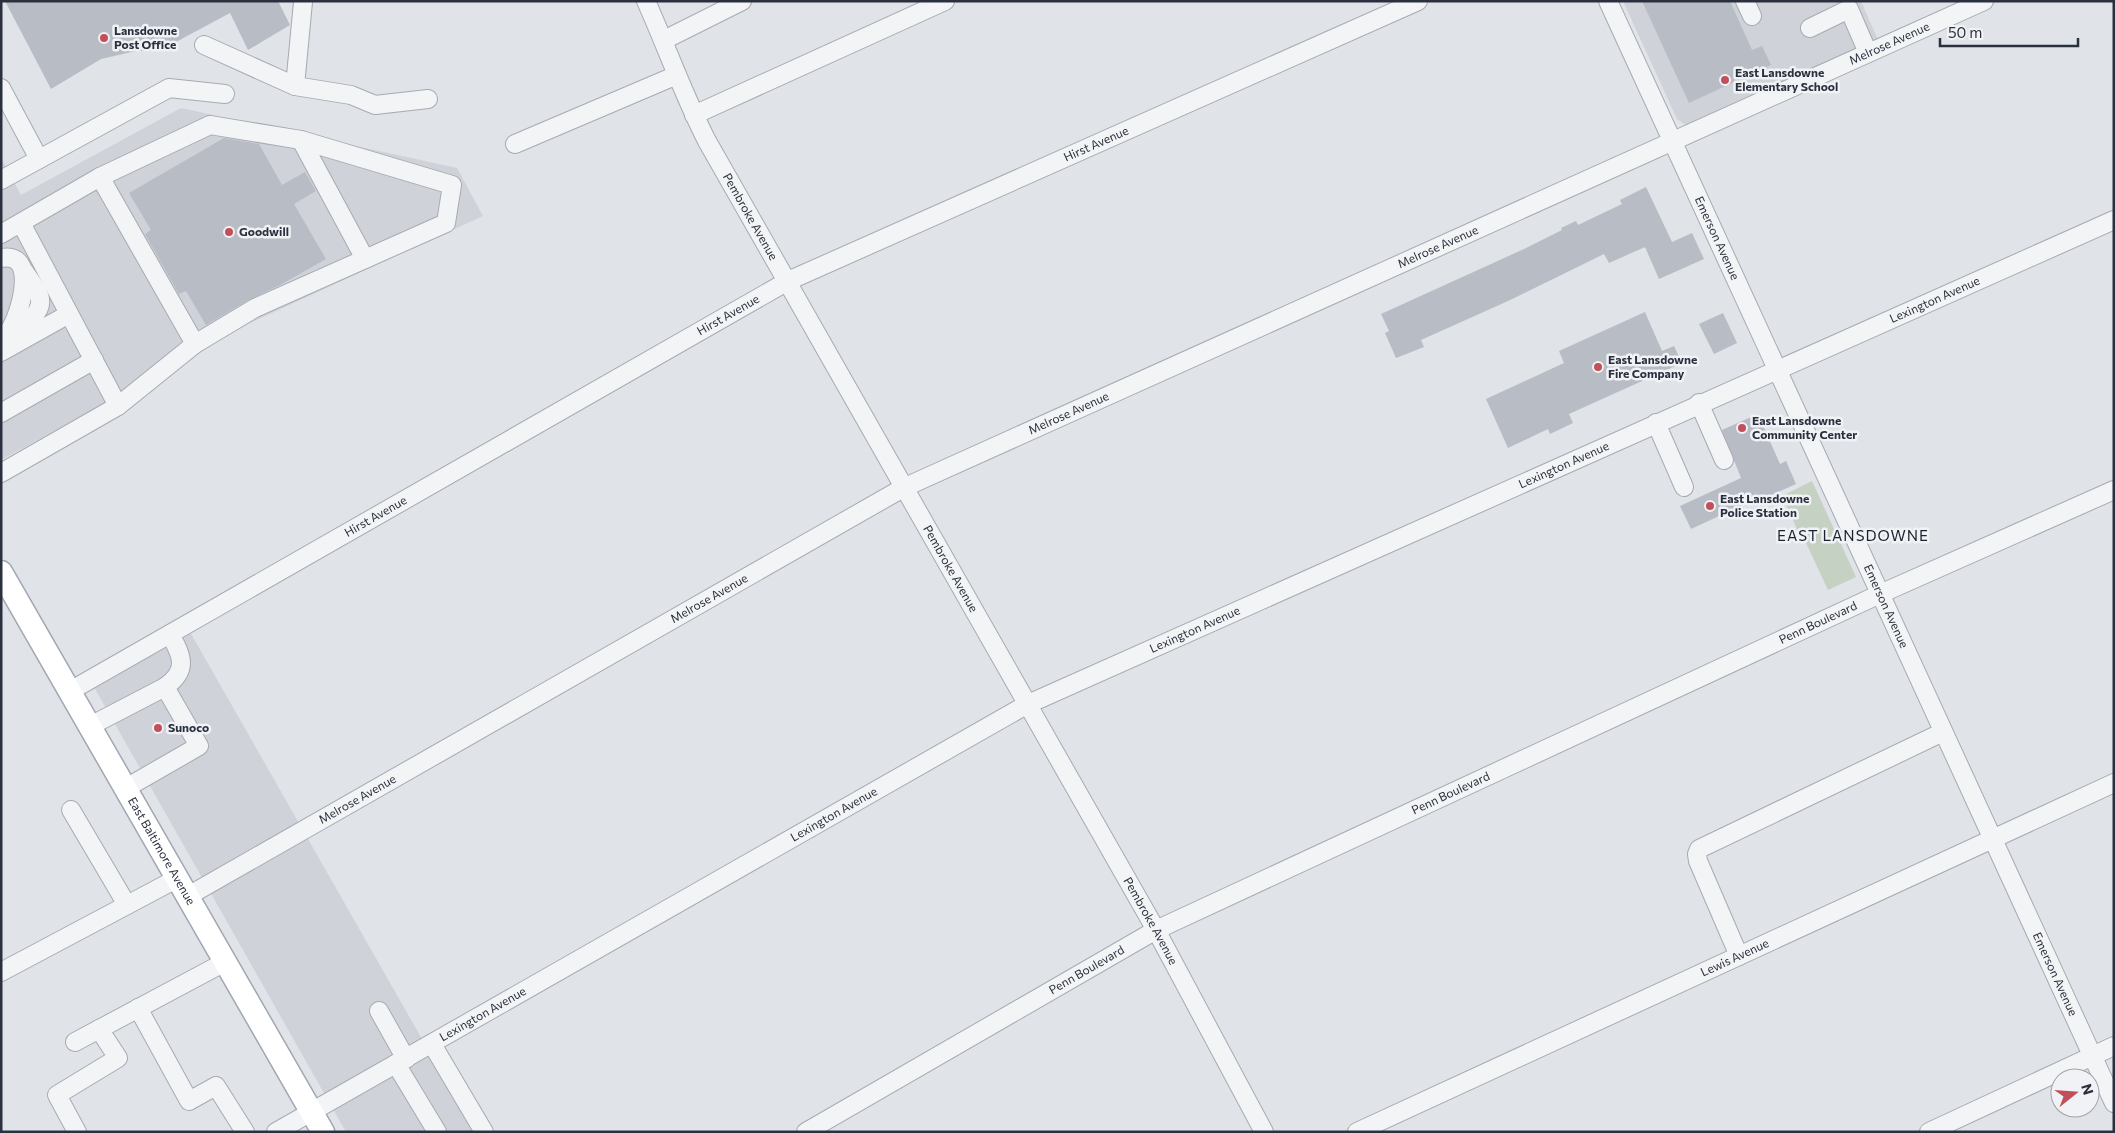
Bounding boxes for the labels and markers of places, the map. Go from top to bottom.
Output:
place label: Lansdowne Post Office [114,23,177,51]
marker: Lansdowne Post Office [98,32,110,44]
place label: East Lansdowne Elementary School [1735,65,1838,93]
marker: East Lansdowne Elementary School [1719,74,1731,86]
place label: Goodwill [239,224,289,238]
marker: Goodwill [223,226,235,238]
place label: East Lansdowne Fire Company [1608,352,1697,380]
marker: East Lansdowne Fire Company [1592,361,1604,373]
place label: East Lansdowne Community Center [1752,413,1857,441]
marker: East Lansdowne Community Center [1736,422,1748,434]
place label: East Lansdowne Police Station [1720,491,1809,519]
marker: East Lansdowne Police Station [1704,500,1716,512]
place label: Sunoco [168,720,209,734]
marker: Sunoco [152,722,164,734]

